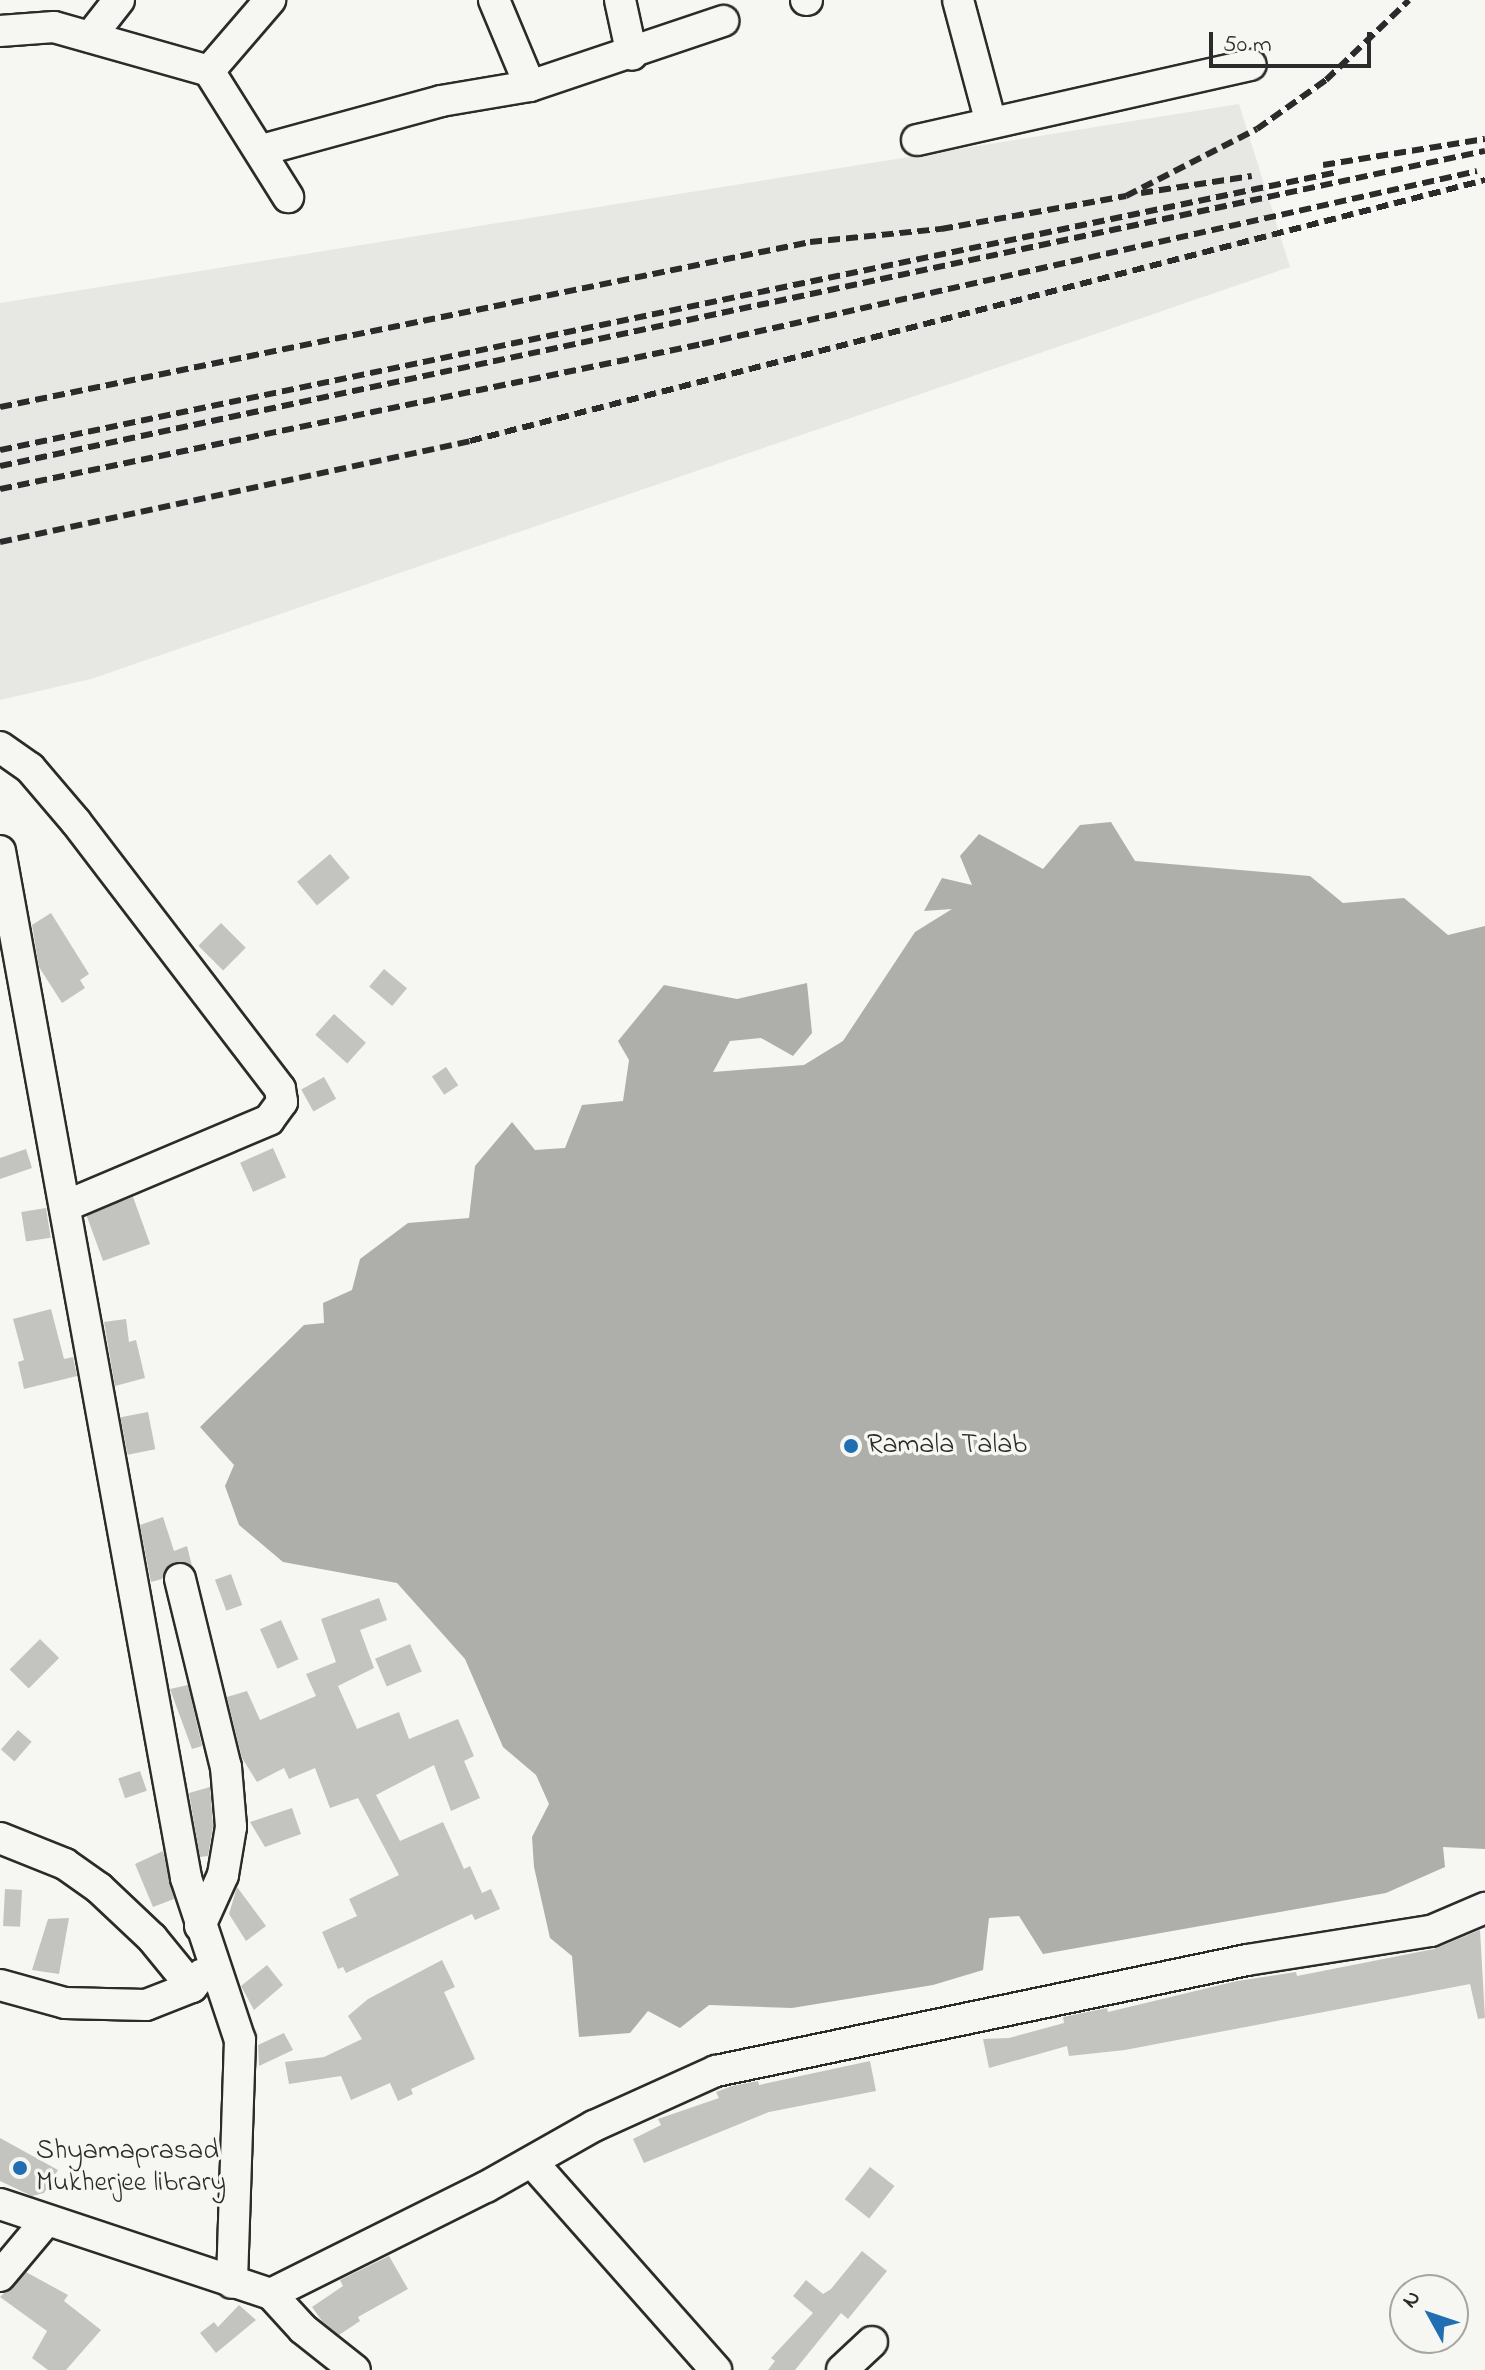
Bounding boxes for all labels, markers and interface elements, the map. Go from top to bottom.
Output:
scale bar [1213,16,1375,66]
text: 50 m [1223,28,1272,63]
place label: Ramala Talab [867,1429,1027,1463]
marker: Ramala Talab [842,1437,860,1455]
place label: Shyamaprasad Mukherjee library [36,2135,226,2201]
marker: Shyamaprasad Mukherjee library [11,2159,29,2177]
north arrow [1389,2274,1469,2354]
text: N [1395,2284,1429,2316]

